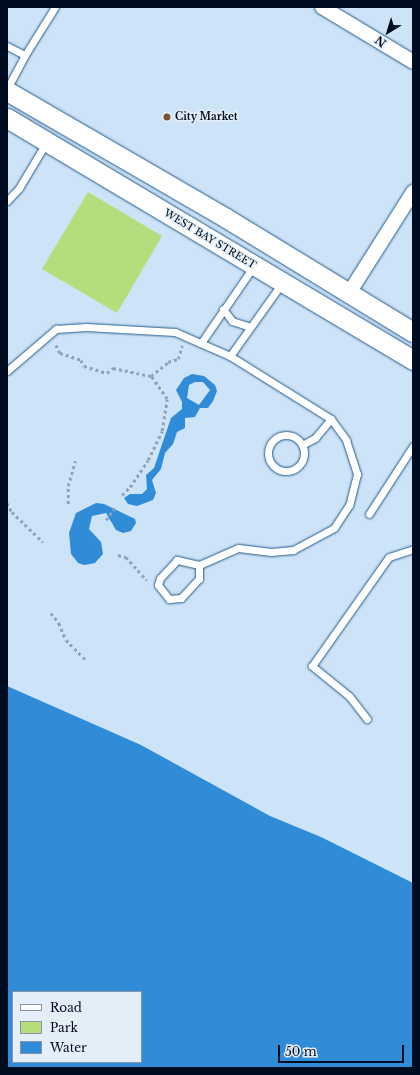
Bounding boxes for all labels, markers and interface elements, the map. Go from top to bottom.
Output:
north arrow [368,12,408,52]
text: N [372,33,389,50]
place label: City Market [175,111,238,123]
marker: City Market [162,112,172,122]
street label: WEST BAY STREET [162,207,258,271]
legend [12,991,142,1063]
text: Road [50,1000,82,1015]
text: Park [50,1020,78,1035]
scale bar [280,1037,406,1063]
text: Water [50,1040,87,1055]
text: 50 m [285,1044,317,1059]

